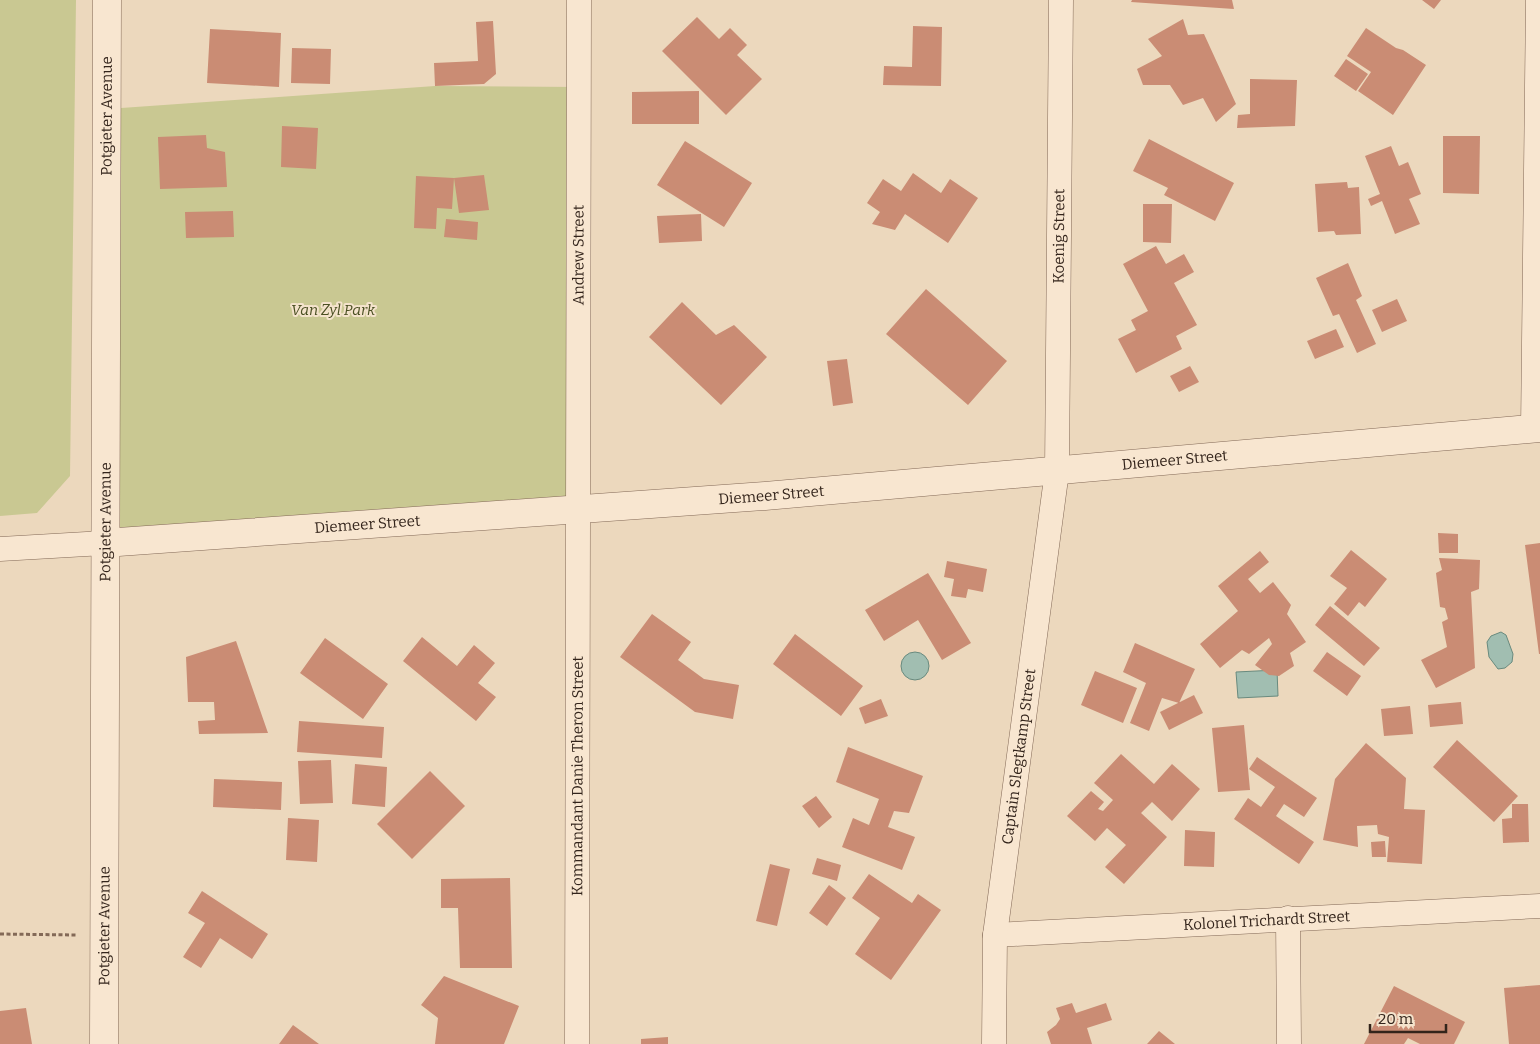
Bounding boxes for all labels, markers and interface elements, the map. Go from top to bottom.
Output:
street label: Potgieter Avenue [97,56,116,176]
street label: Koenig Street [1050,188,1068,284]
street label: Andrew Street [569,204,588,305]
park label: Van Zyl Park [291,301,376,319]
street label: Diemeer Street [1121,446,1229,474]
street label: Potgieter Avenue [96,462,115,582]
street label: Diemeer Street [718,482,825,508]
street label: Diemeer Street [314,511,421,537]
street label: Kommandant Danie Theron Street [568,656,587,896]
street label: Captain Slegtkamp Street [998,667,1040,846]
street label: Potgieter Avenue [95,866,114,986]
street label: Kolonel Trichardt Street [1183,907,1351,934]
scale bar [1370,1002,1446,1034]
text: 20 m [1378,1010,1414,1028]

